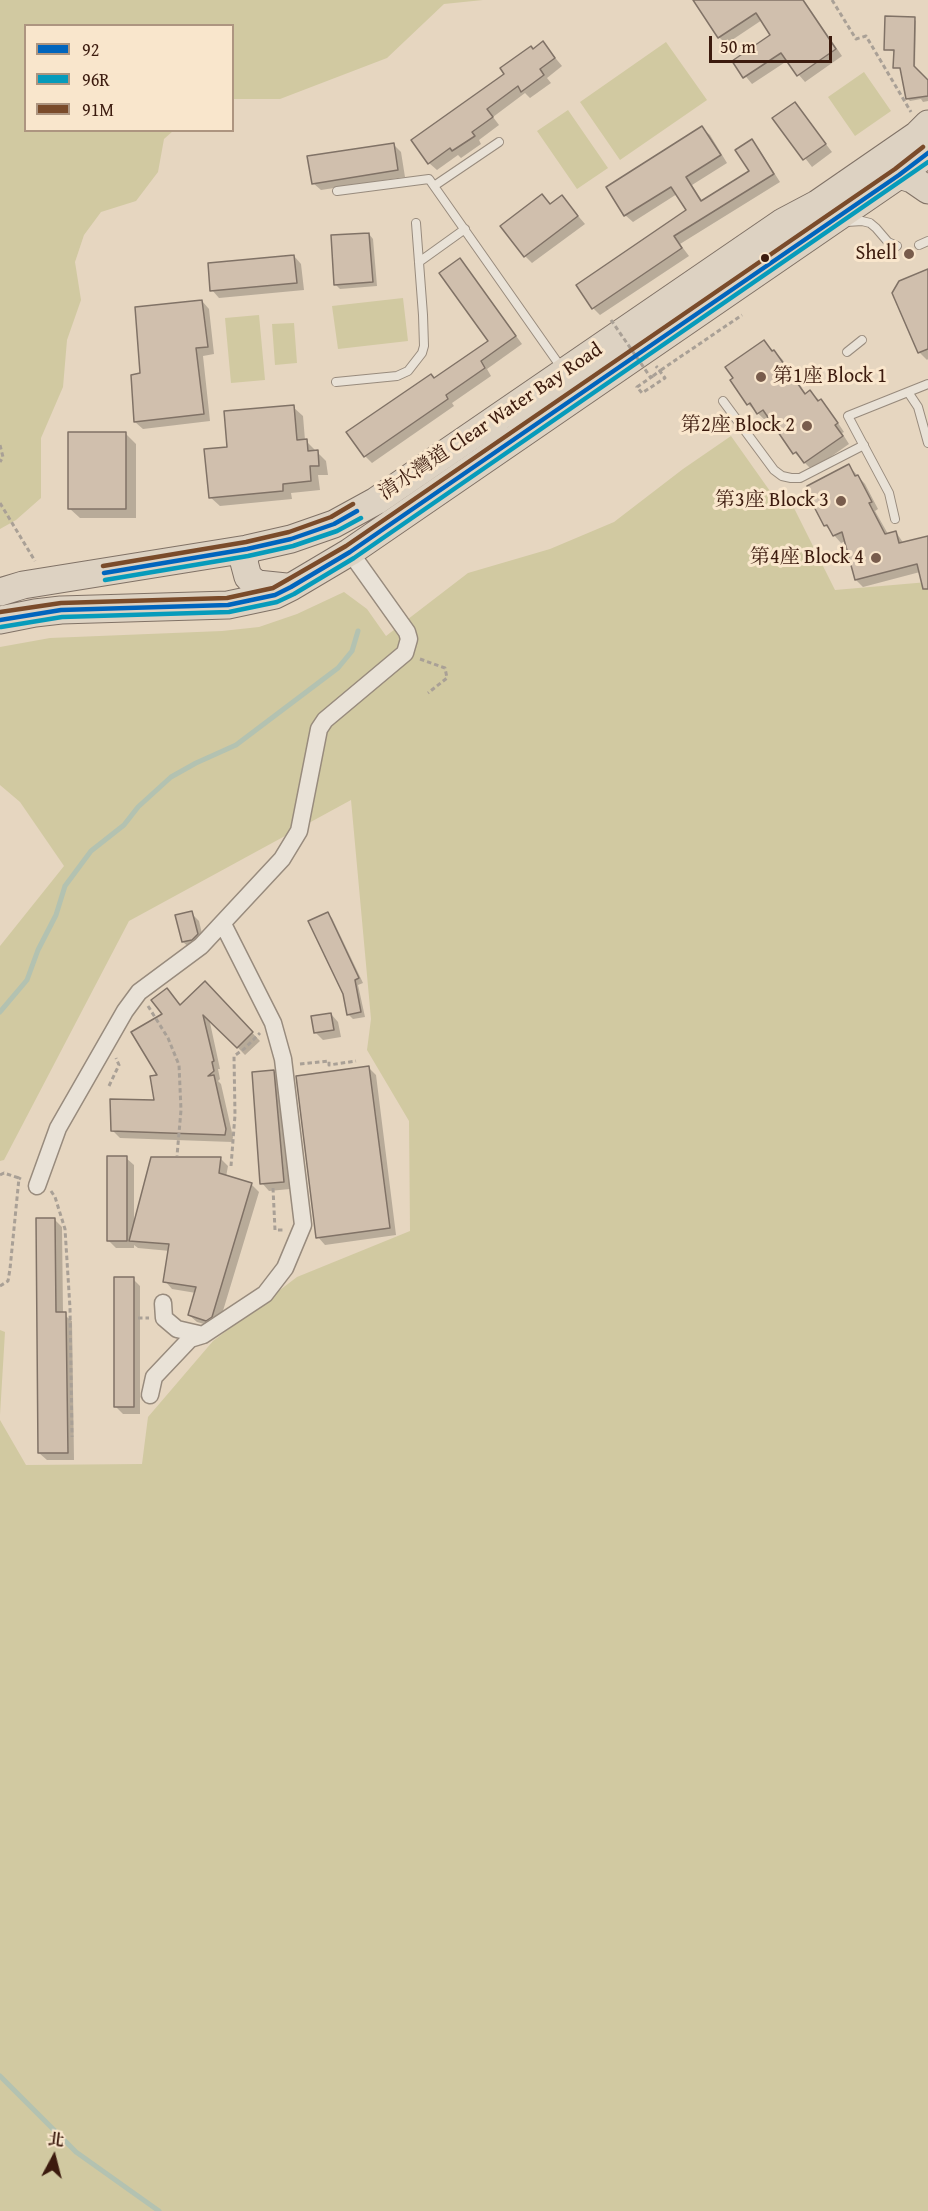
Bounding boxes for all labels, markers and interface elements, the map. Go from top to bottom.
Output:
legend [24,24,234,132]
scale bar [712,24,835,62]
text: 50 m [720,33,756,60]
text: 92 [82,36,99,63]
text: 96R [82,66,110,93]
text: 91M [82,96,114,123]
place label: Shell [855,242,897,266]
marker: Shell [902,247,916,261]
unlabelled marker [759,252,771,264]
street label: 清水灣道 Clear Water Bay Road [375,338,607,506]
place label: 第1座 Block 1 [773,365,887,389]
marker: 第1座 Block 1 [754,370,768,384]
place label: 第2座 Block 2 [681,414,795,438]
marker: 第2座 Block 2 [800,419,814,433]
place label: 第3座 Block 3 [715,489,829,513]
marker: 第3座 Block 3 [834,494,848,508]
place label: 第4座 Block 4 [750,546,864,570]
marker: 第4座 Block 4 [869,551,883,565]
text: 北 [47,2126,66,2152]
north arrow [24,2127,84,2187]

